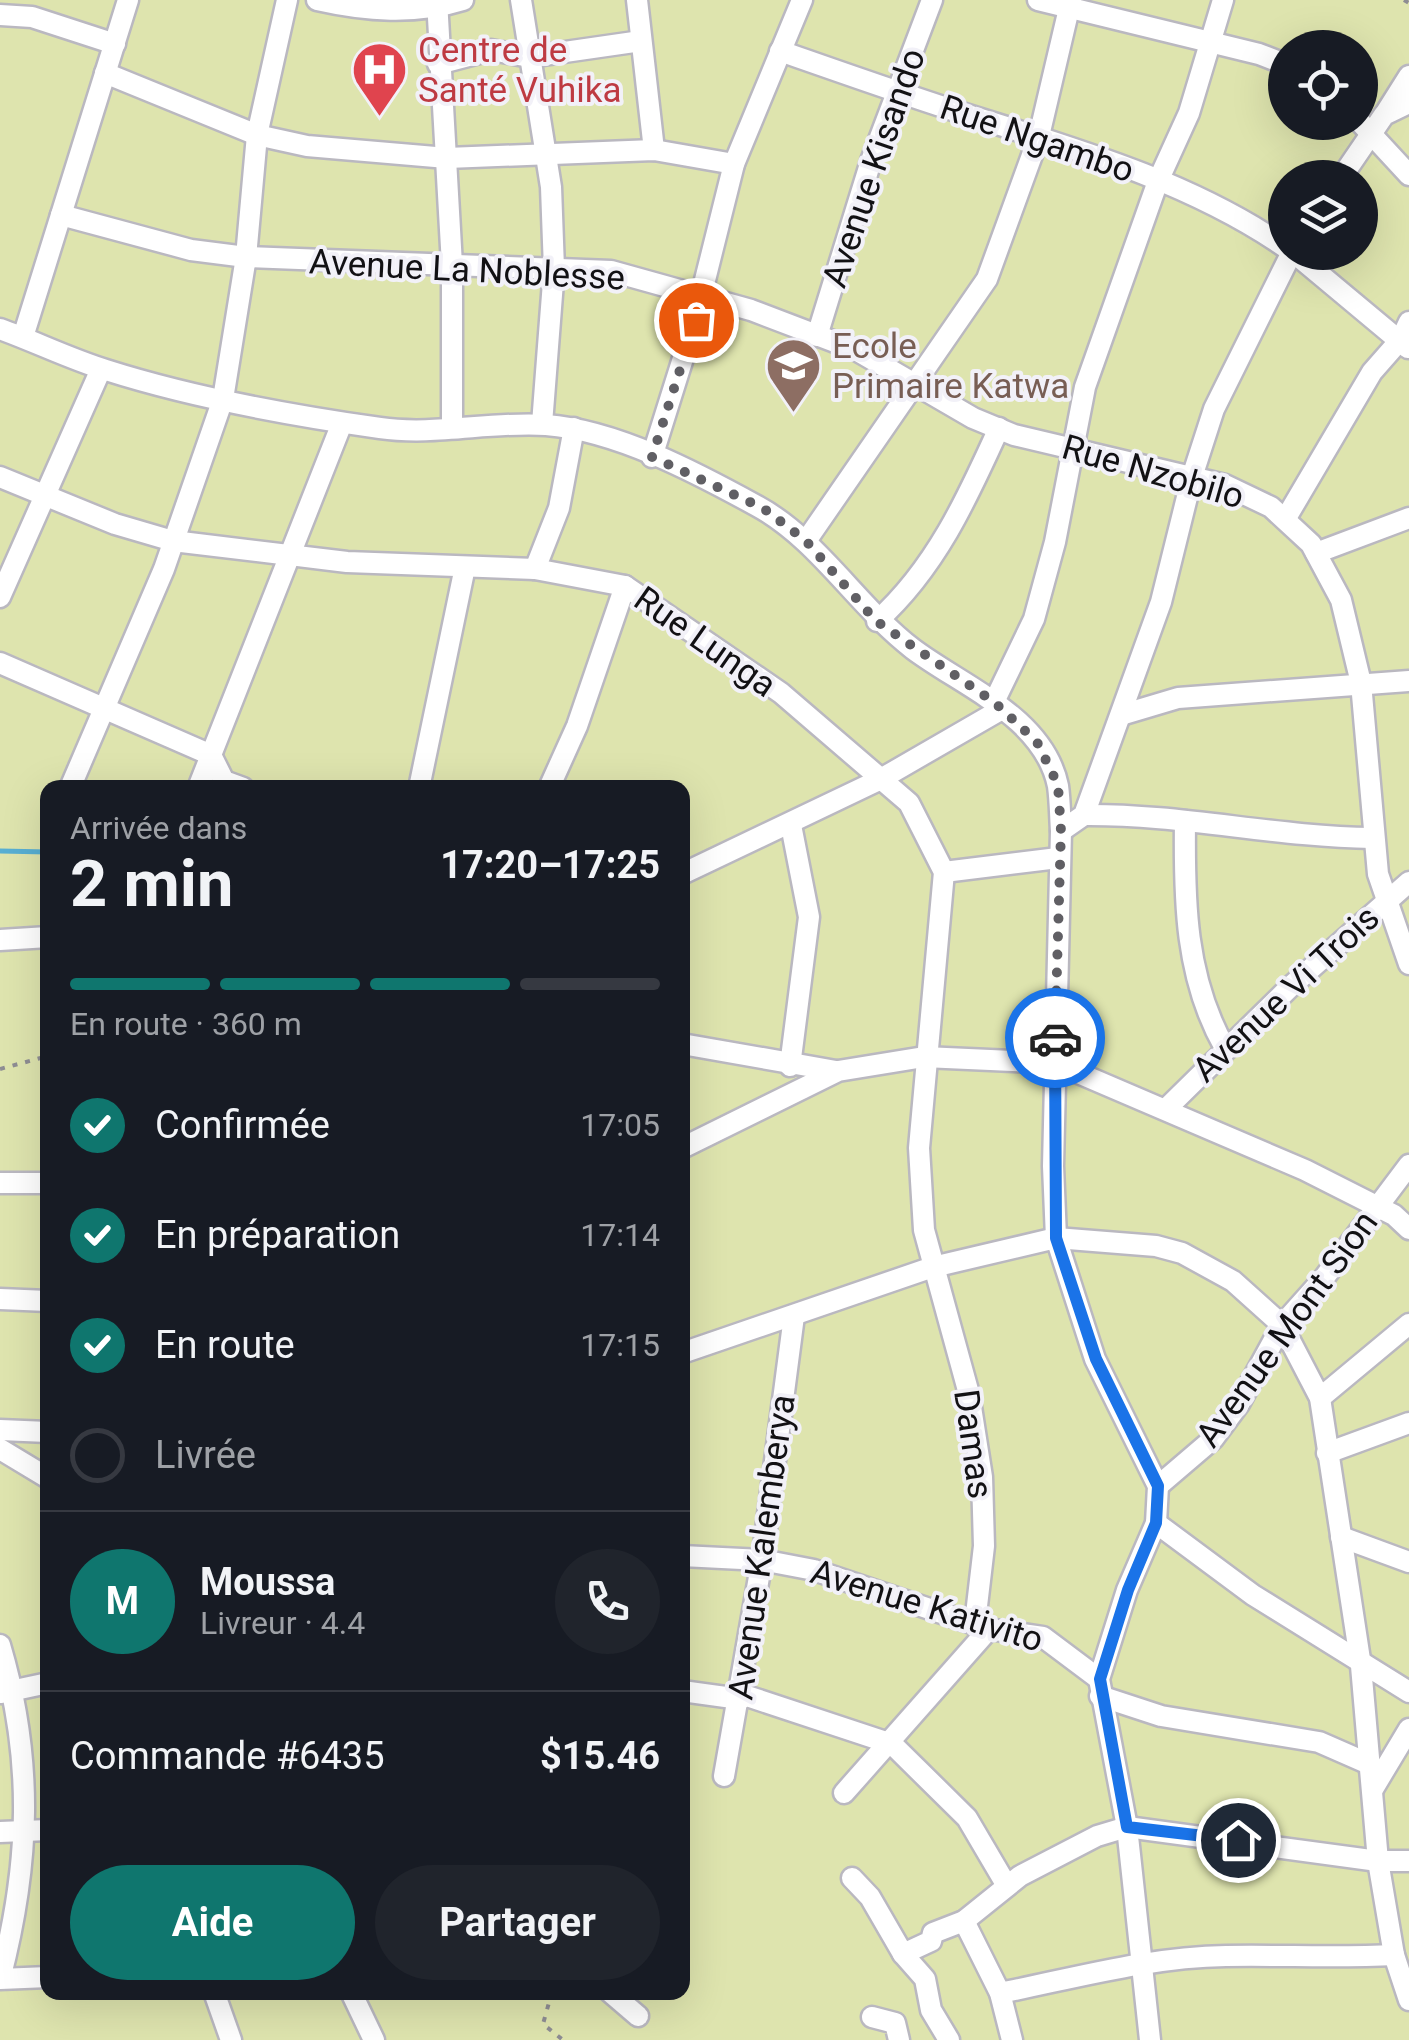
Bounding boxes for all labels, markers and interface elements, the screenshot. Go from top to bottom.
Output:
place label: Centre de Santé Vuhika [418,30,622,111]
map controls [1268,30,1378,270]
button: locate [1268,30,1378,140]
hospital icon: Centre de Santé Vuhika [349,40,409,119]
street label: Avenue Kisando [814,43,934,293]
street label: Rue Ngambo [935,87,1139,191]
button: layers [1268,160,1378,270]
street label: Avenue La Noblesse [308,241,626,299]
pin [654,278,739,363]
icon: bag [669,293,724,348]
place label: Ecole Primaire Katwa [832,326,1069,407]
school or university icon: Ecole Primaire Katwa [763,336,823,415]
street label: Rue Nzobilo [1058,427,1248,517]
street label: Rue Lunga [626,578,784,706]
text: Arrivée dans [70,809,247,847]
text: 17:20–17:25 [440,843,660,887]
text: 2 min [70,846,233,922]
street label: Avenue Vi Trois [1184,897,1388,1091]
courier [1005,988,1105,1088]
text: En route · 360 m [70,1005,302,1043]
icon: car [1028,1011,1083,1066]
icon: check [70,1098,125,1153]
text: Confirmée [155,1103,330,1147]
text: 17:05 [580,1106,660,1144]
street label: Avenue Mont Sion [1188,1203,1386,1455]
icon: check [70,1208,125,1263]
text: En préparation [155,1213,400,1257]
text: 17:14 [580,1216,660,1254]
icon: check [70,1318,125,1373]
text: En route [155,1323,295,1367]
text: 17:15 [580,1326,660,1364]
street label: Damas [945,1387,1001,1501]
street label: Avenue Kalemberya [720,1392,804,1702]
text: Livrée [155,1433,256,1477]
button: phone [555,1549,660,1654]
street label: Avenue Kativito [806,1551,1048,1661]
text: Moussa [200,1560,335,1604]
text: M [106,1579,139,1623]
text: Livreur · 4.4 [200,1604,365,1642]
text: Commande #6435 [70,1734,385,1778]
text: $15.46 [540,1734,660,1778]
pin [1196,1798,1281,1883]
icon: home [1211,1813,1266,1868]
button: Aide [70,1865,355,1980]
button: Partager [375,1865,660,1980]

